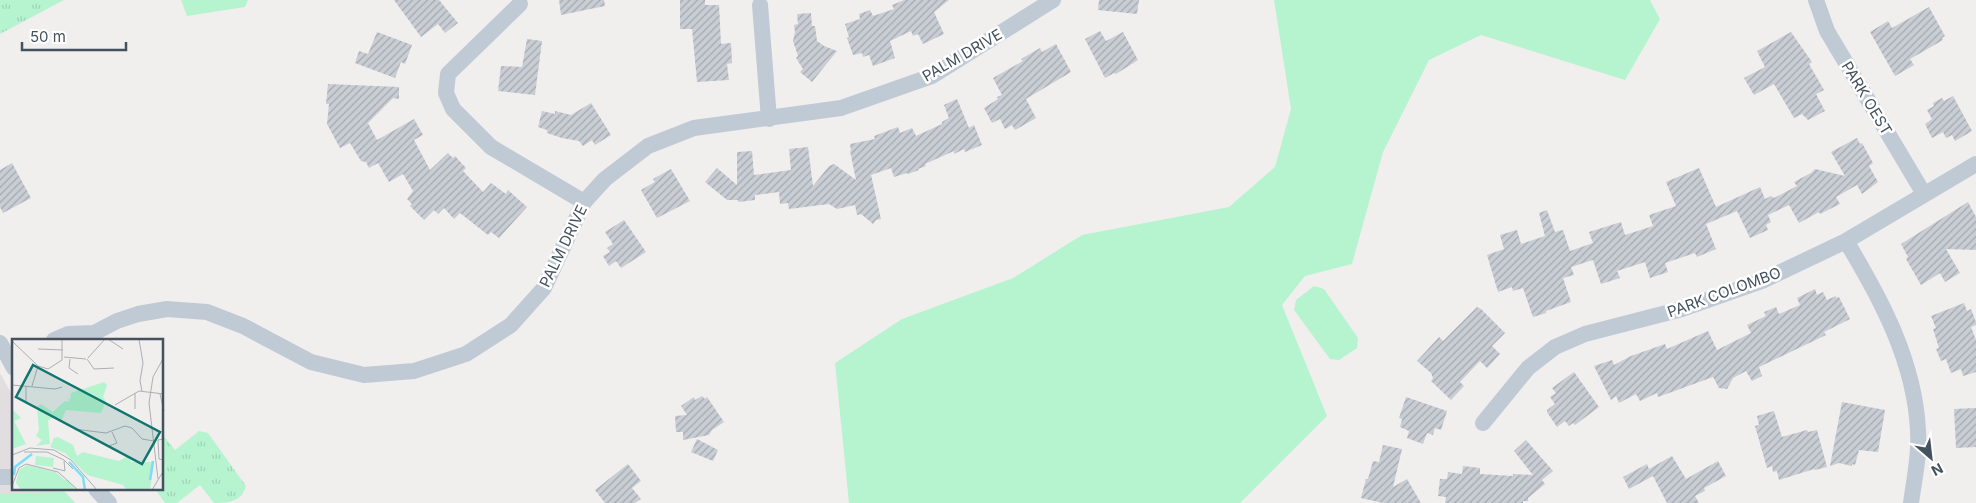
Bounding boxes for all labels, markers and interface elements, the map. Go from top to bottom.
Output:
scale bar [22,20,126,52]
street label: PALM DRIVE [919,25,1005,85]
text: 50 m [30,27,66,46]
street label: PARK OEST [1838,58,1896,138]
street label: PALM DRIVE [535,202,591,290]
street label: PARK COLOMBO [1665,263,1783,321]
inset map [12,339,164,490]
north arrow [1906,433,1956,483]
text: N [1929,460,1946,480]

